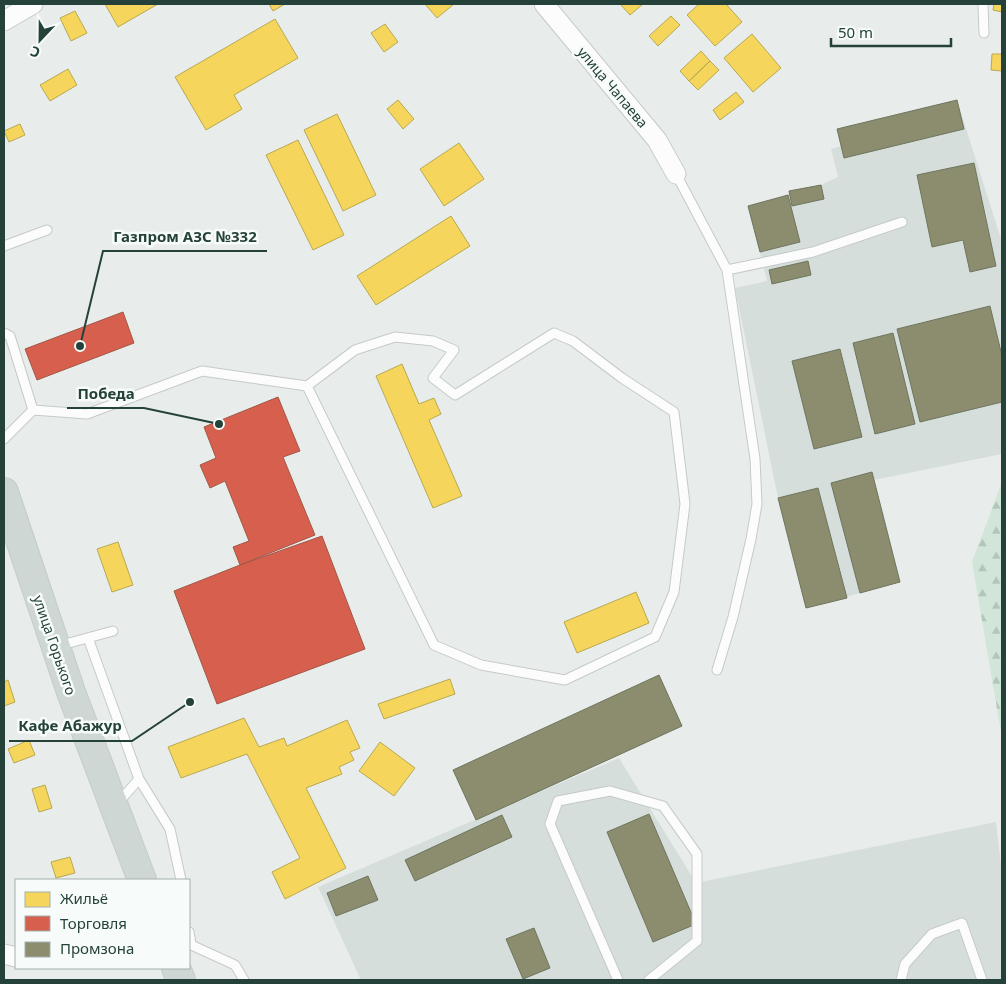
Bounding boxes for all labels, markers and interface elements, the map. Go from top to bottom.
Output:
north arrow [15,15,65,65]
scale bar [831,15,951,47]
text: 50 m [838,22,873,42]
text: С [27,42,43,63]
street label: улица Чапаева [574,43,652,131]
callout: Газпром АЗС №332 [103,221,267,251]
text: Газпром АЗС №332 [113,226,257,246]
callout: Победа [67,378,144,408]
text: Победа [77,383,135,403]
street label: улица Горького [29,593,81,697]
callout: Кафе Абажур [9,711,132,741]
text: Кафе Абажур [18,715,122,735]
legend [15,879,190,969]
text: Жильё [60,888,108,908]
text: Торговля [60,913,127,933]
text: Промзона [60,938,134,958]

